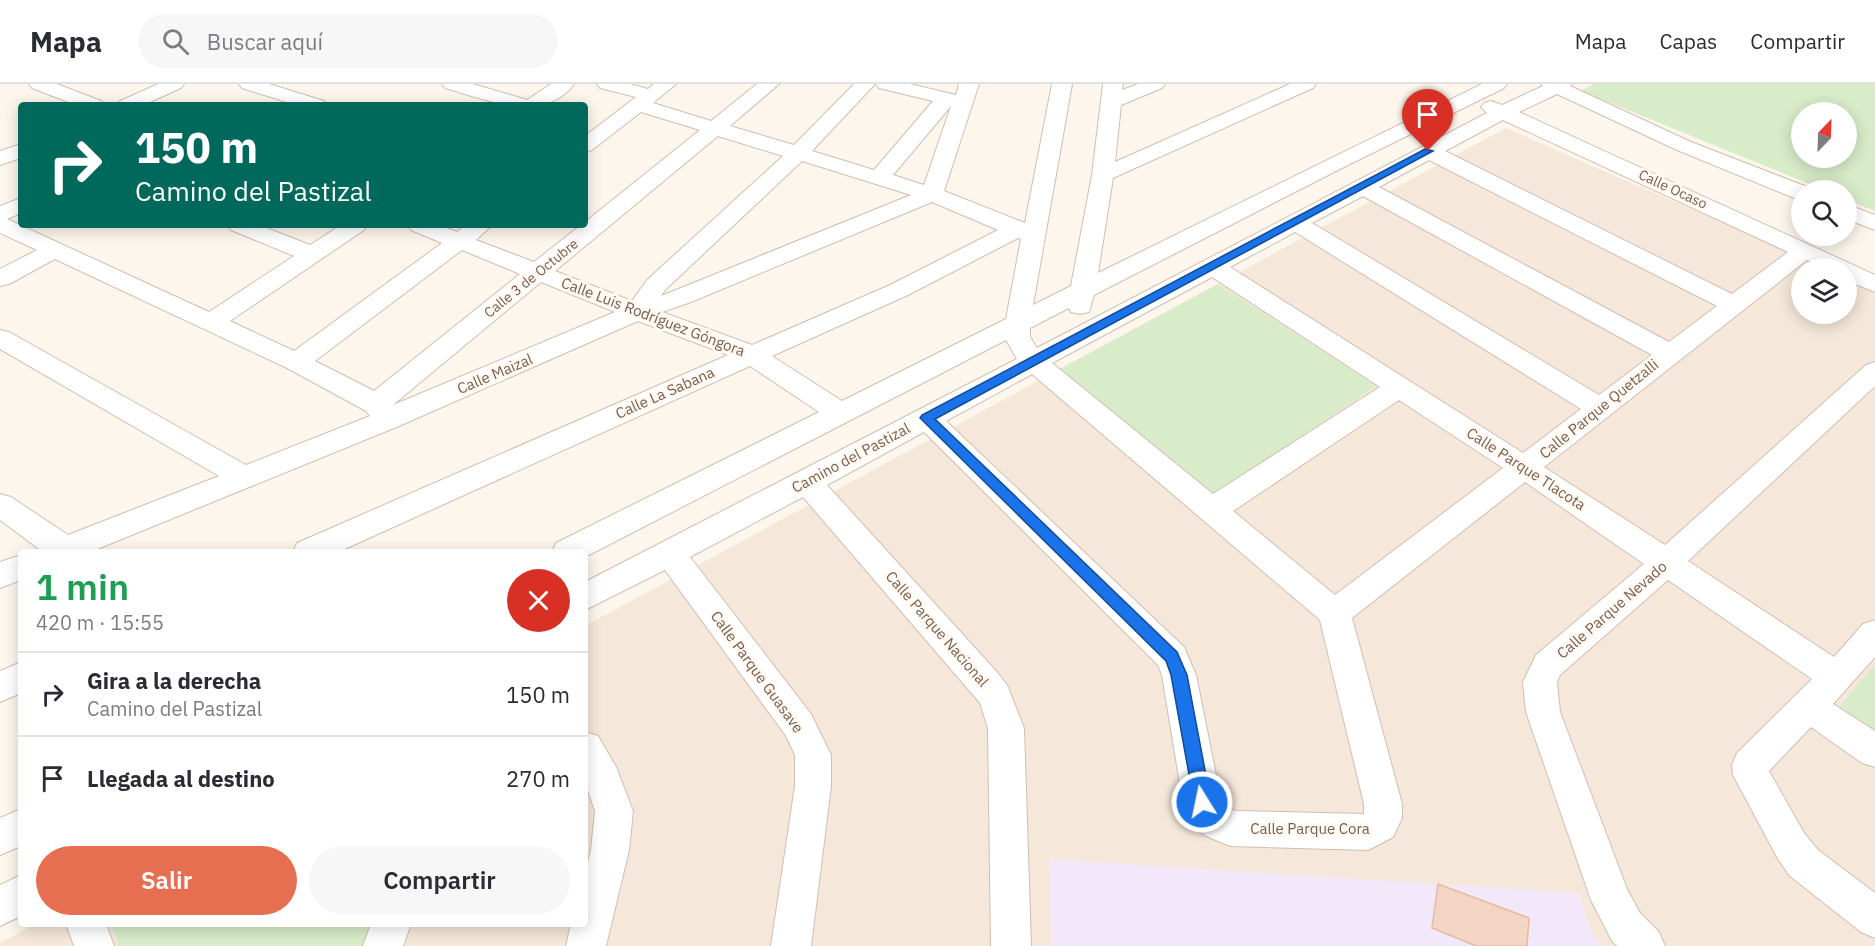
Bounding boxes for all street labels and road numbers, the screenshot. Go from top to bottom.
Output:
street label: Calle Ocaso [1636,165,1710,213]
street label: Calle 3 de Octubre [480,234,582,322]
street label: Calle Luis Rodríguez Góngora [559,273,748,360]
street label: Calle Maizal [454,349,535,398]
street label: Calle Parque Quetzalli [1535,355,1662,463]
street label: Calle La Sabana [612,362,717,423]
street label: Camino del Pastizal [788,418,913,497]
street label: Calle Parque Tlacota [1463,423,1589,514]
street label: Calle Parque Nevado [1553,557,1671,663]
street label: Calle Parque Nacional [882,567,993,691]
street label: Calle Parque Guasave [707,607,808,736]
street label: Calle Parque Cora [1250,819,1370,838]

